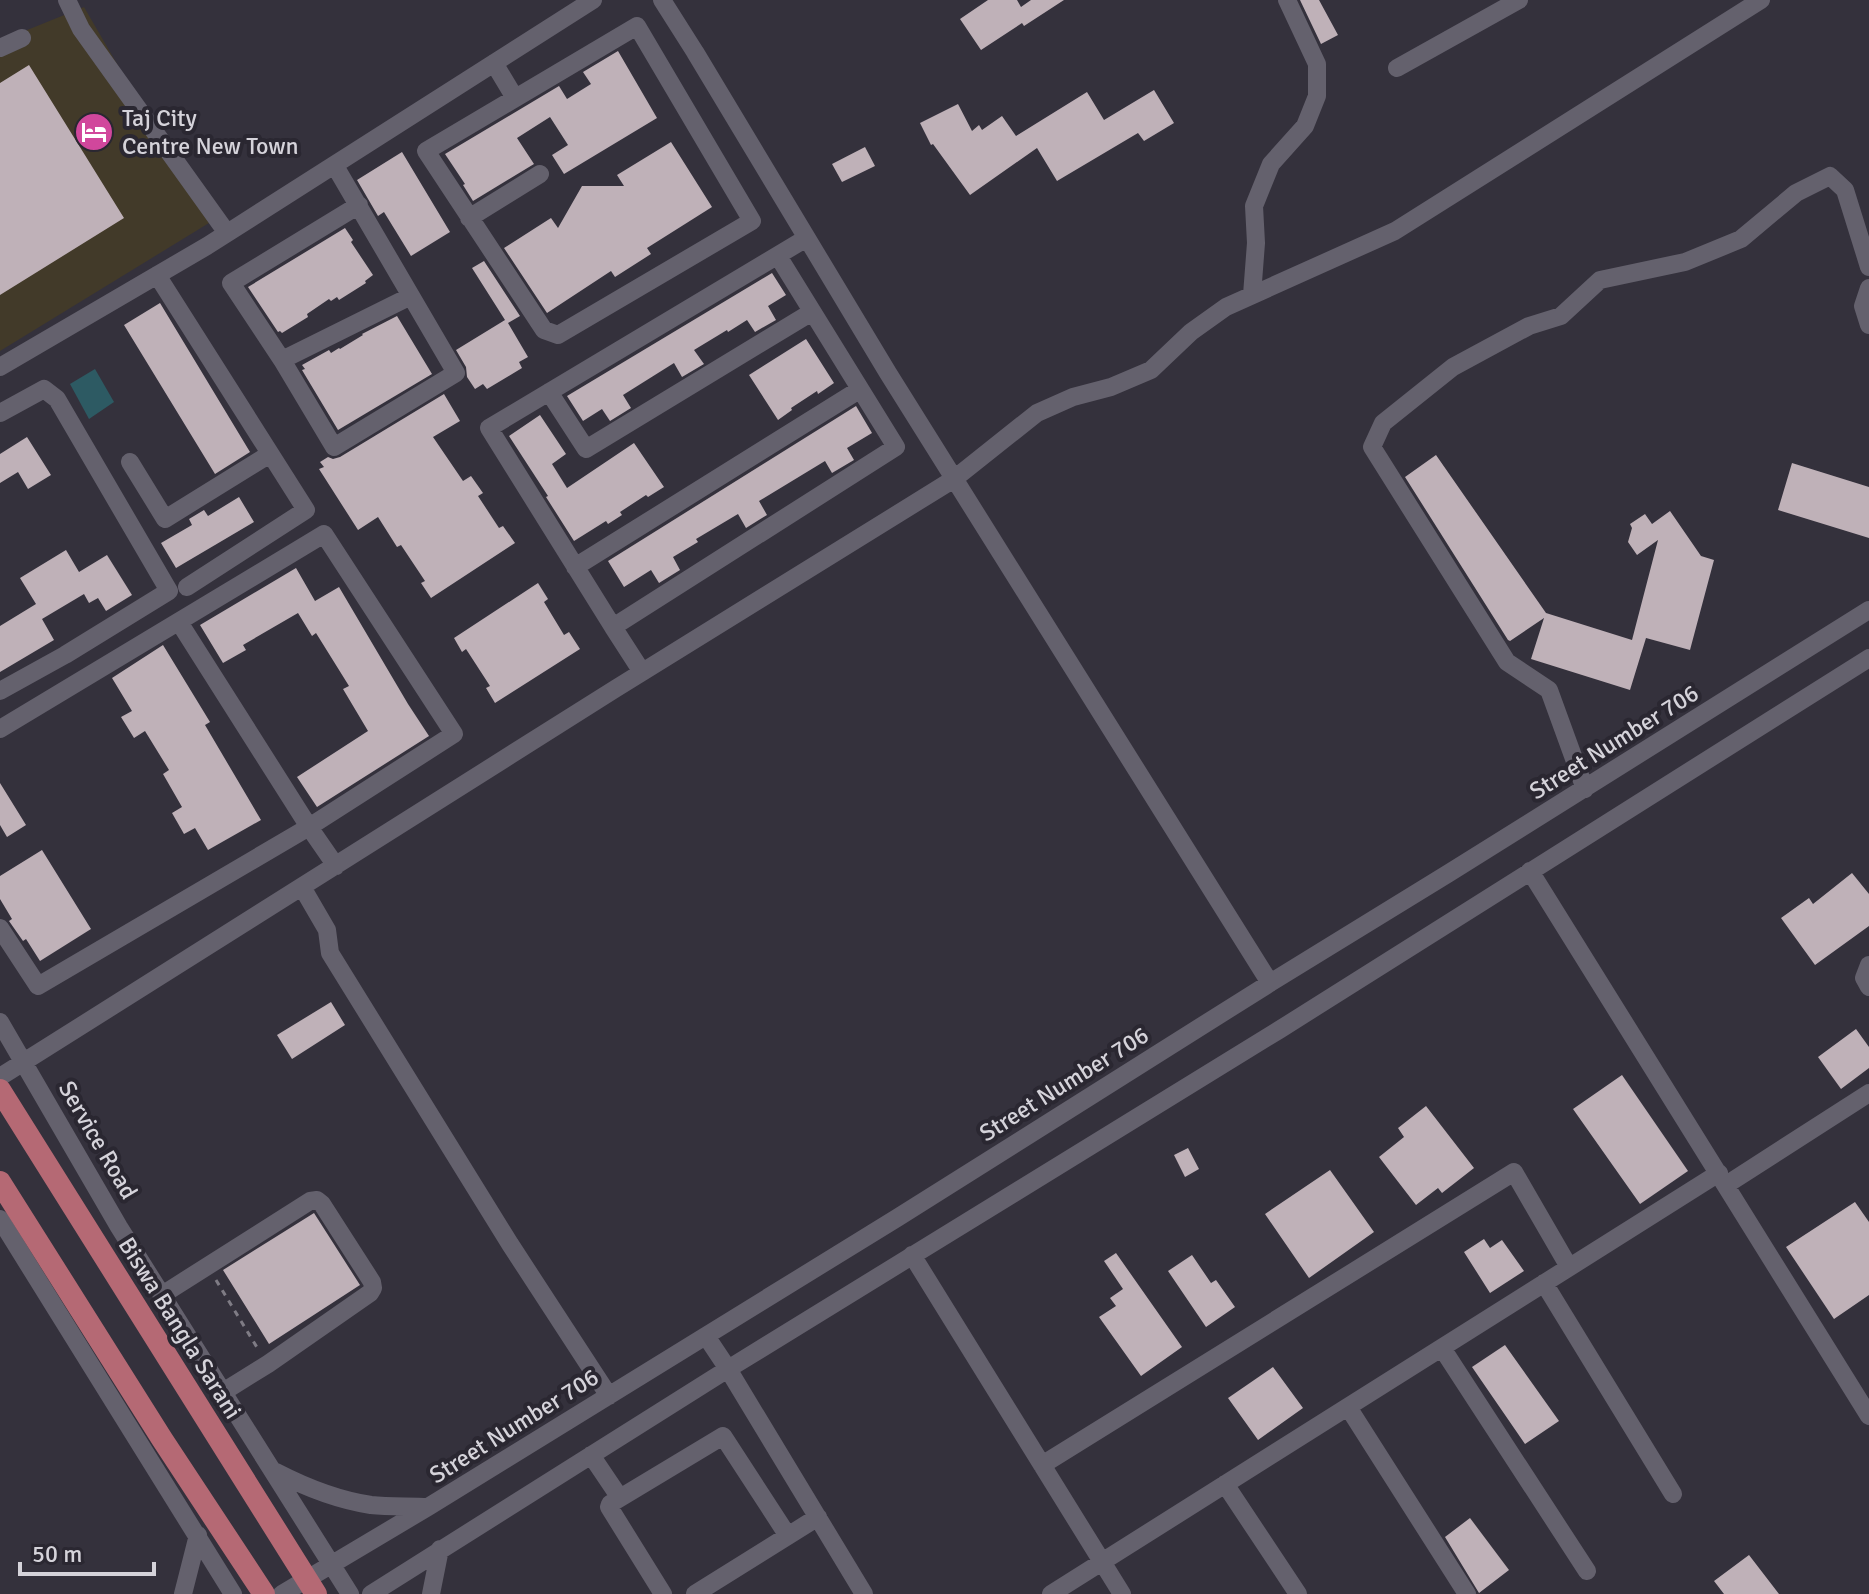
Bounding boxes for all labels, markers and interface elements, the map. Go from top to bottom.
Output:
place label: Taj City Centre New Town [122,103,299,161]
hotel icon: Taj City Centre New Town [73,111,115,153]
street label: Street Number 706 [1524,678,1704,806]
street label: Street Number 706 [974,1020,1154,1148]
street label: Service Road [52,1075,144,1205]
street label: Biswa Bangla Sarani [112,1231,248,1425]
street label: Street Number 706 [424,1362,604,1490]
scale bar [20,1526,154,1576]
text: 50 m [32,1539,82,1569]

